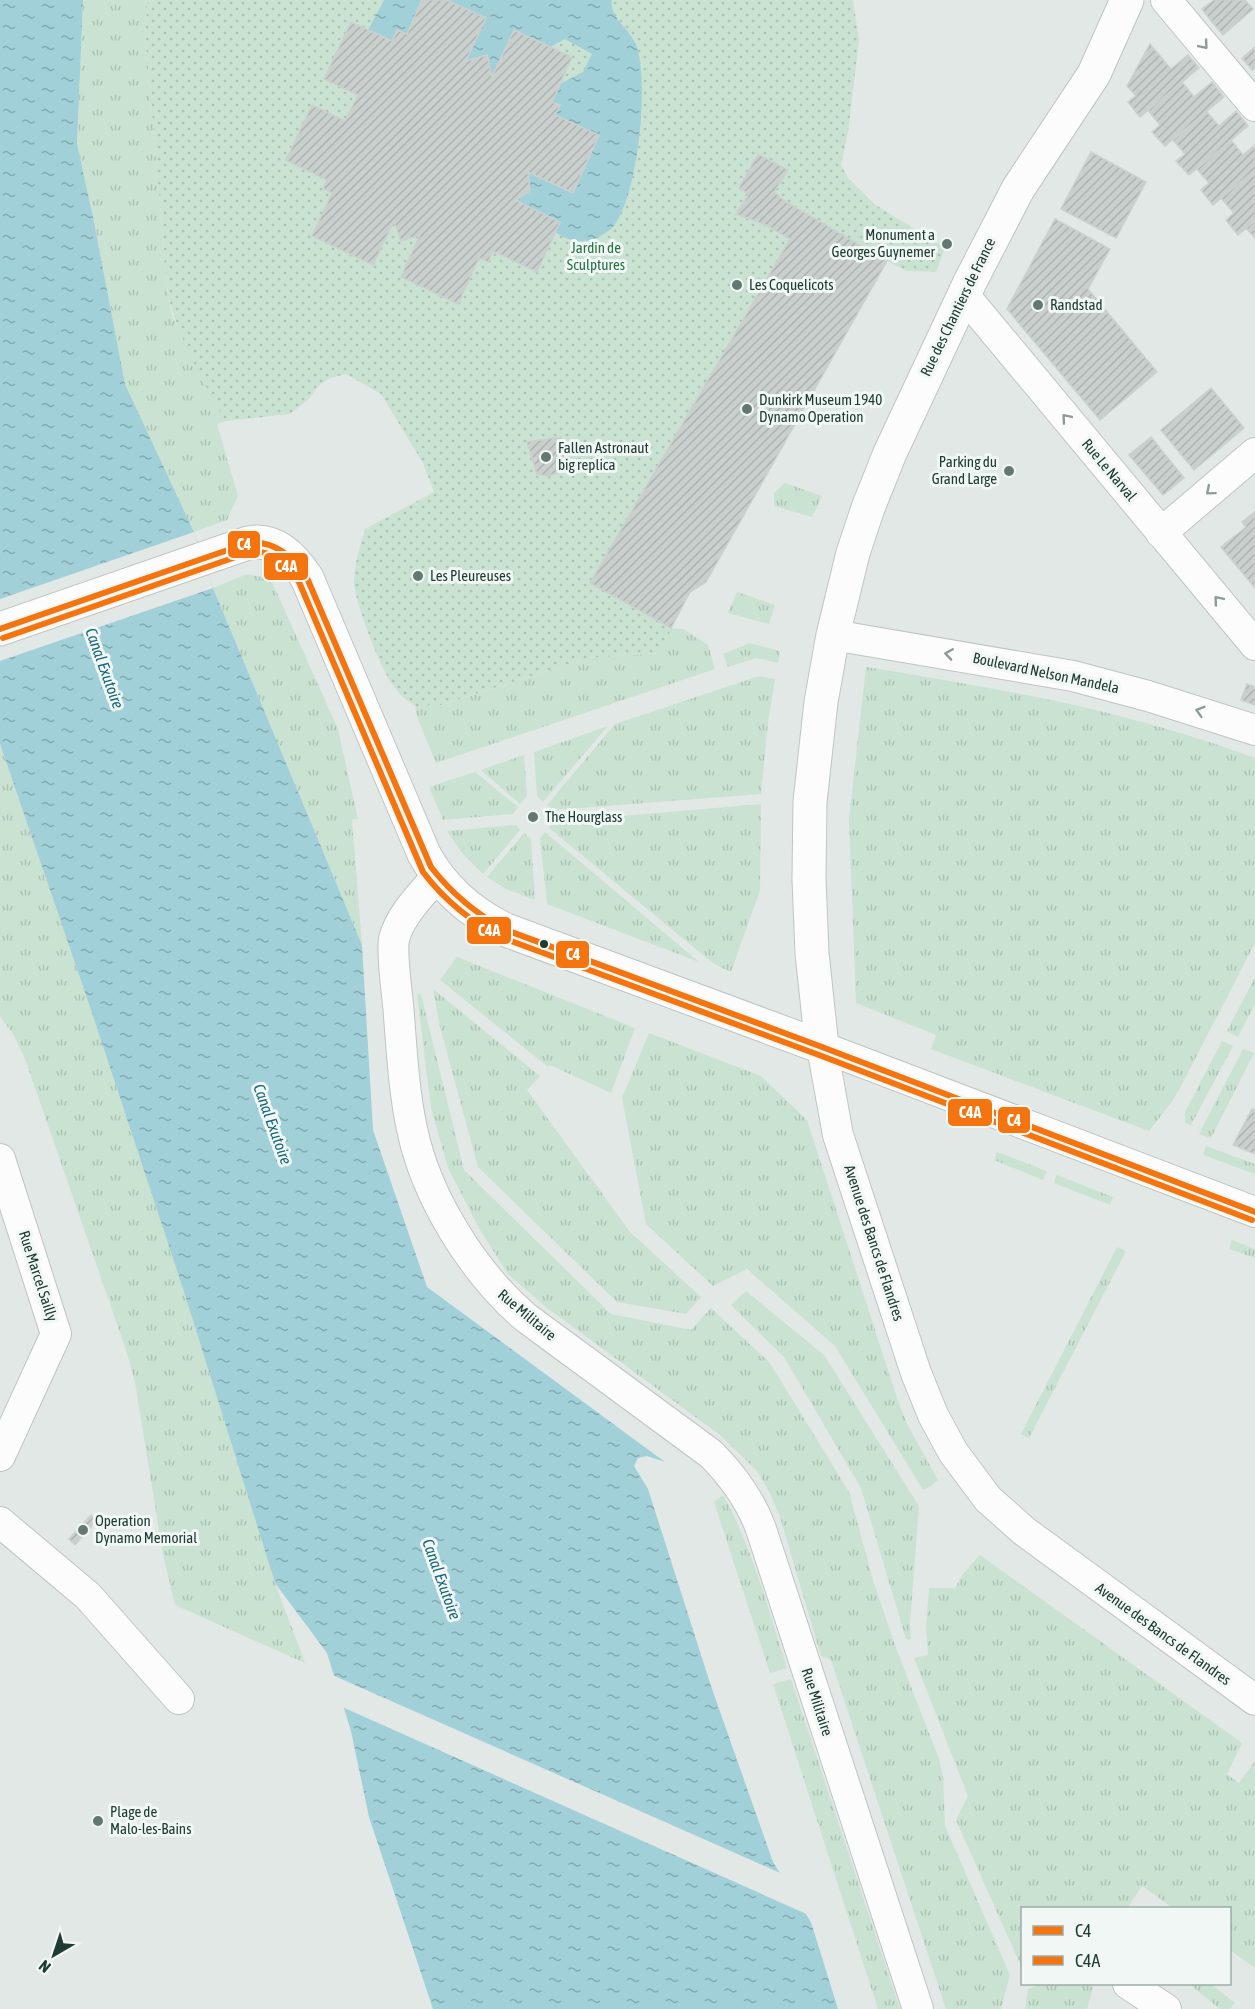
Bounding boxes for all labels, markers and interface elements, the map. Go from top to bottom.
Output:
one-way arrow [1197,38,1208,49]
place label: Monument a Georges Guynemer [831,226,936,260]
street label: Rue des Chantiers de France [917,235,999,379]
marker: Monument a Georges Guynemer [940,237,954,251]
park label: Jardin de Sculptures [567,239,625,273]
place label: Les Coquelicots [749,276,834,293]
marker: Les Coquelicots [730,278,744,292]
place label: Randstad [1050,296,1103,313]
marker: Randstad [1031,298,1045,312]
place label: Dunkirk Museum 1940 Dynamo Operation [759,391,882,425]
marker: Dunkirk Museum 1940 Dynamo Operation [740,402,754,416]
one-way arrow [1062,414,1073,425]
street label: Rue Le Narval [1079,435,1140,504]
place label: Fallen Astronaut big replica [558,439,649,473]
marker: Fallen Astronaut big replica [539,450,553,464]
place label: Parking du Grand Large [932,453,997,487]
marker: Parking du Grand Large [1002,464,1016,478]
one-way arrow [1206,484,1217,495]
line badge: C4 [227,530,261,559]
text: C4 [237,535,252,553]
line badge: C4A [263,552,309,581]
text: C4A [275,557,297,575]
place label: Les Pleureuses [430,567,511,584]
marker: Les Pleureuses [411,569,425,583]
one-way arrow [1214,596,1225,607]
water label: Canal Exutoire [82,625,128,711]
one-way arrow [944,649,953,661]
street label: Boulevard Nelson Mandela [971,649,1121,696]
one-way arrow [1195,706,1206,719]
place label: The Hourglass [545,808,622,825]
marker: The Hourglass [526,810,540,824]
line badge: C4A [466,916,512,945]
text: C4A [478,921,500,939]
unlabelled marker [538,938,550,950]
line badge: C4 [555,940,590,969]
text: C4 [566,945,581,963]
water label: Canal Exutoire [250,1081,296,1167]
line badge: C4A [947,1098,993,1127]
text: C4A [959,1103,981,1121]
line badge: C4 [997,1106,1031,1134]
text: C4 [1007,1111,1022,1129]
street label: Avenue des Bancs de Flandres [841,1163,908,1323]
street label: Rue Marcel Sailly [16,1228,61,1323]
street label: Rue Militaire [495,1285,560,1344]
place label: Operation Dynamo Memorial [95,1512,197,1546]
marker: Operation Dynamo Memorial [76,1523,90,1537]
water label: Canal Exutoire [419,1536,465,1622]
street label: Avenue des Bancs de Flandres [1092,1579,1234,1688]
street label: Rue Militaire [798,1666,837,1738]
place label: Plage de Malo-les-Bains [110,1803,191,1837]
marker: Plage de Malo-les-Bains [91,1814,105,1828]
legend [1021,1907,1231,1985]
text: C4 [1075,1920,1092,1941]
north arrow [24,1925,84,1985]
text: C4A [1075,1950,1101,1971]
text: N [35,1957,54,1977]

